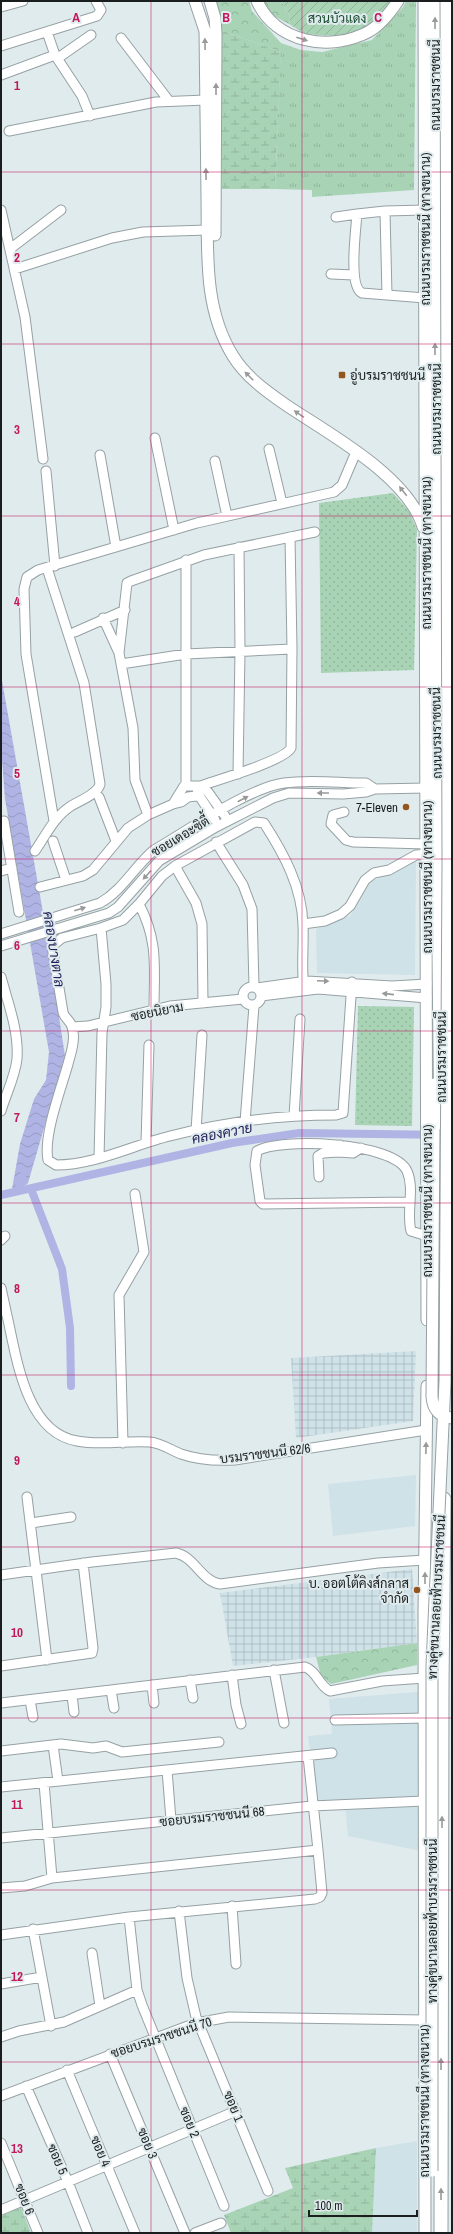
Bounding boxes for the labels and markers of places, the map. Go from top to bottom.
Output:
place label: อู่บรมราชชนนี [350,366,425,385]
marker: อู่บรมราชชนนี [337,370,347,380]
place label: 7-Eleven [356,799,398,816]
marker: 7-Eleven [401,802,411,812]
place label: บ. ออตโต้คิงส์กลาส จำกัด [309,1574,409,1607]
marker: บ. ออตโต้คิงส์กลาส จำกัด [412,1585,422,1595]

